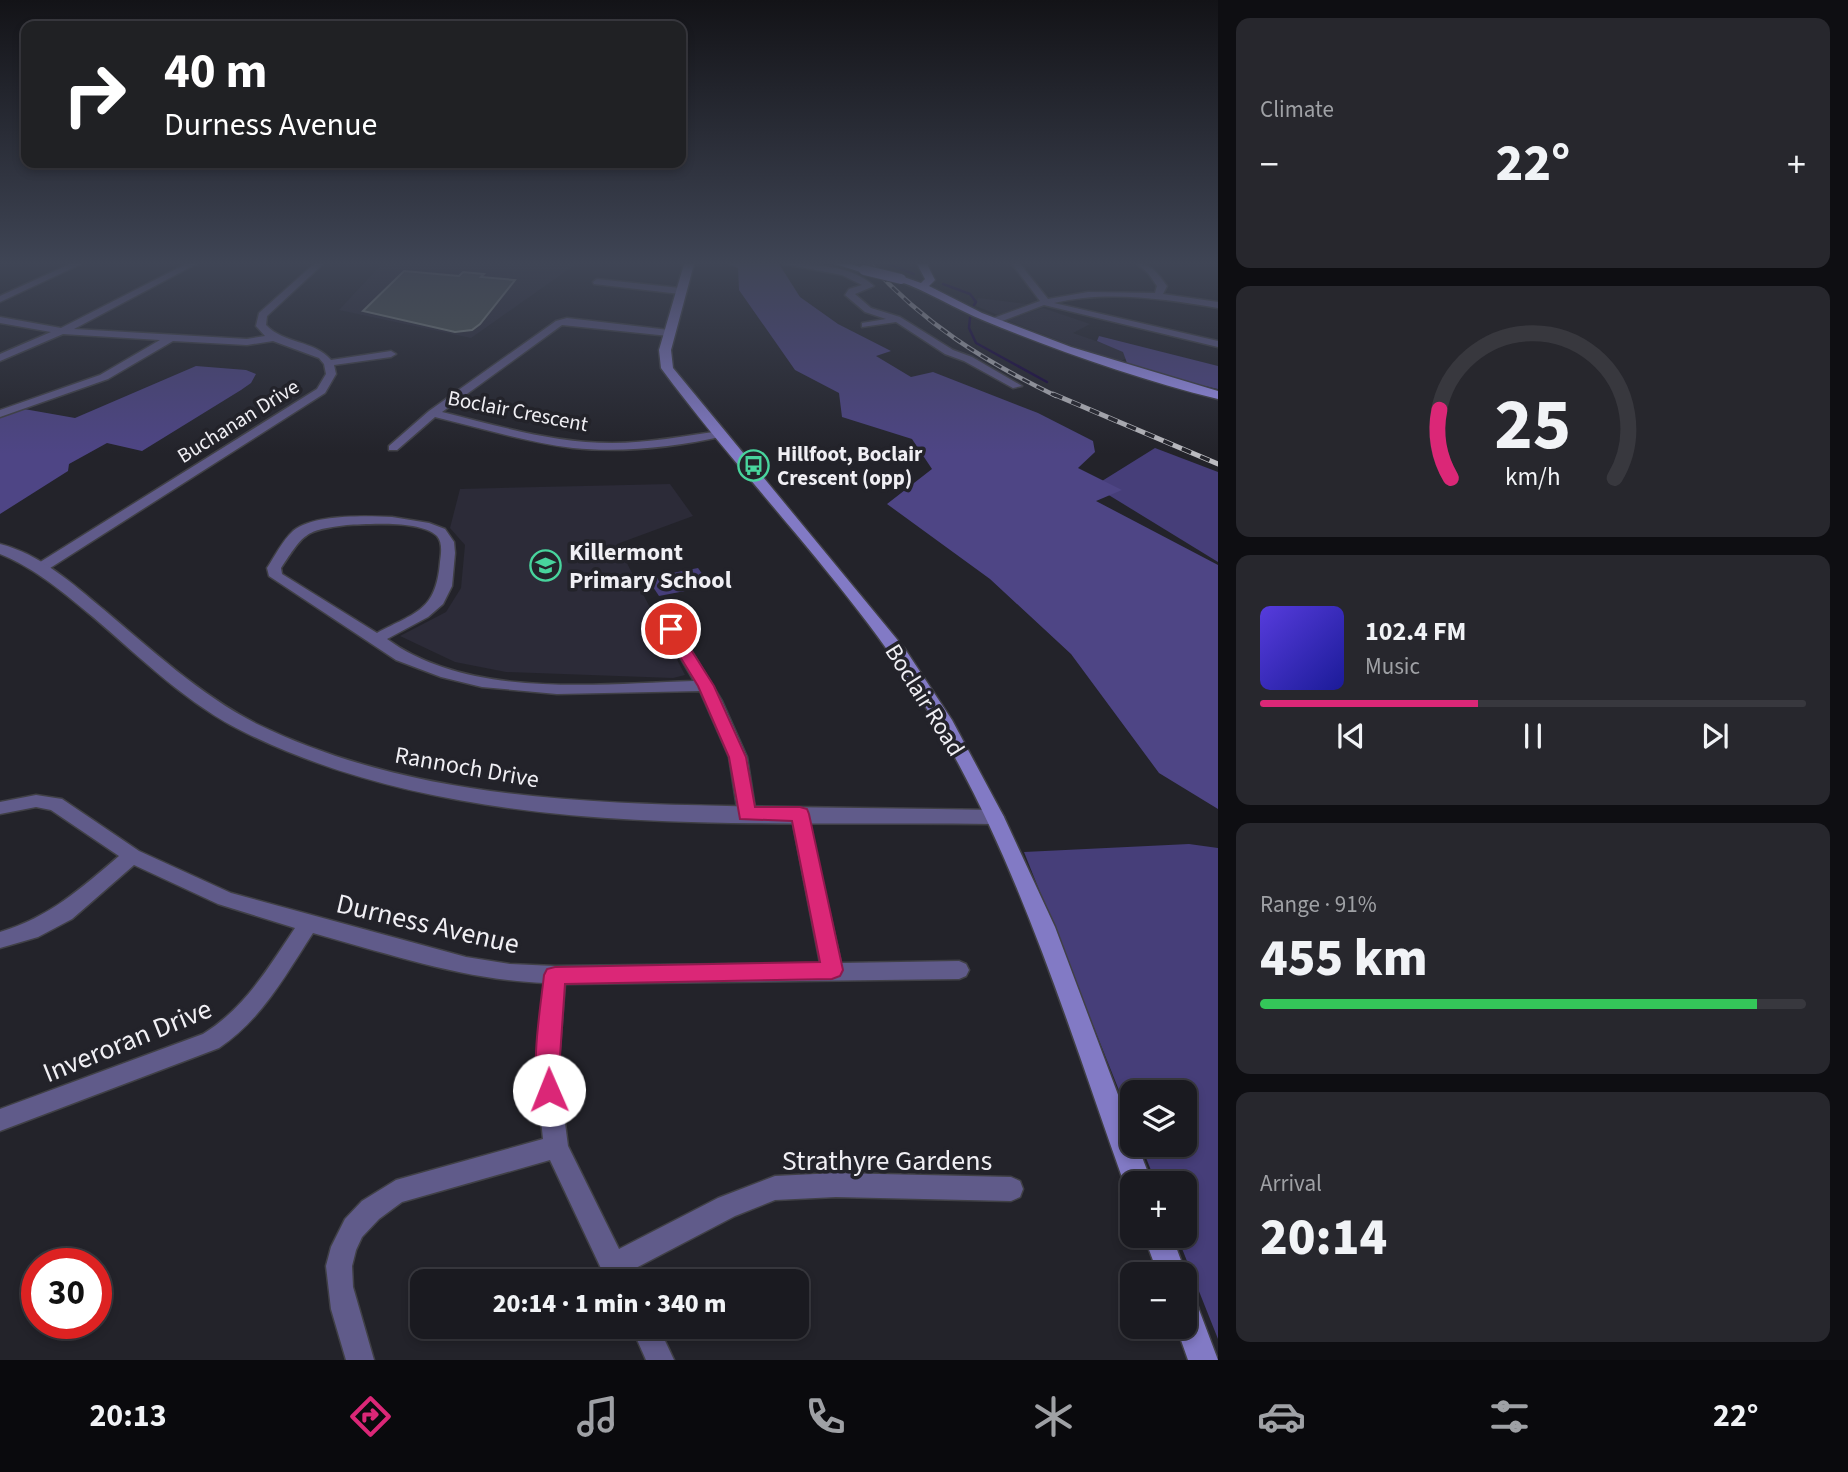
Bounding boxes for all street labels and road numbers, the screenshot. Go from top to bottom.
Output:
street label: Buchanan Drive [171,372,305,470]
street label: Boclair Crescent [445,383,591,439]
street label: Boclair Road [876,637,973,763]
street label: Rannoch Drive [392,738,542,797]
street label: Durness Avenue [332,883,523,964]
street label: Inveroran Drive [37,989,218,1093]
street label: Strathyre Gardens [782,1141,992,1181]

